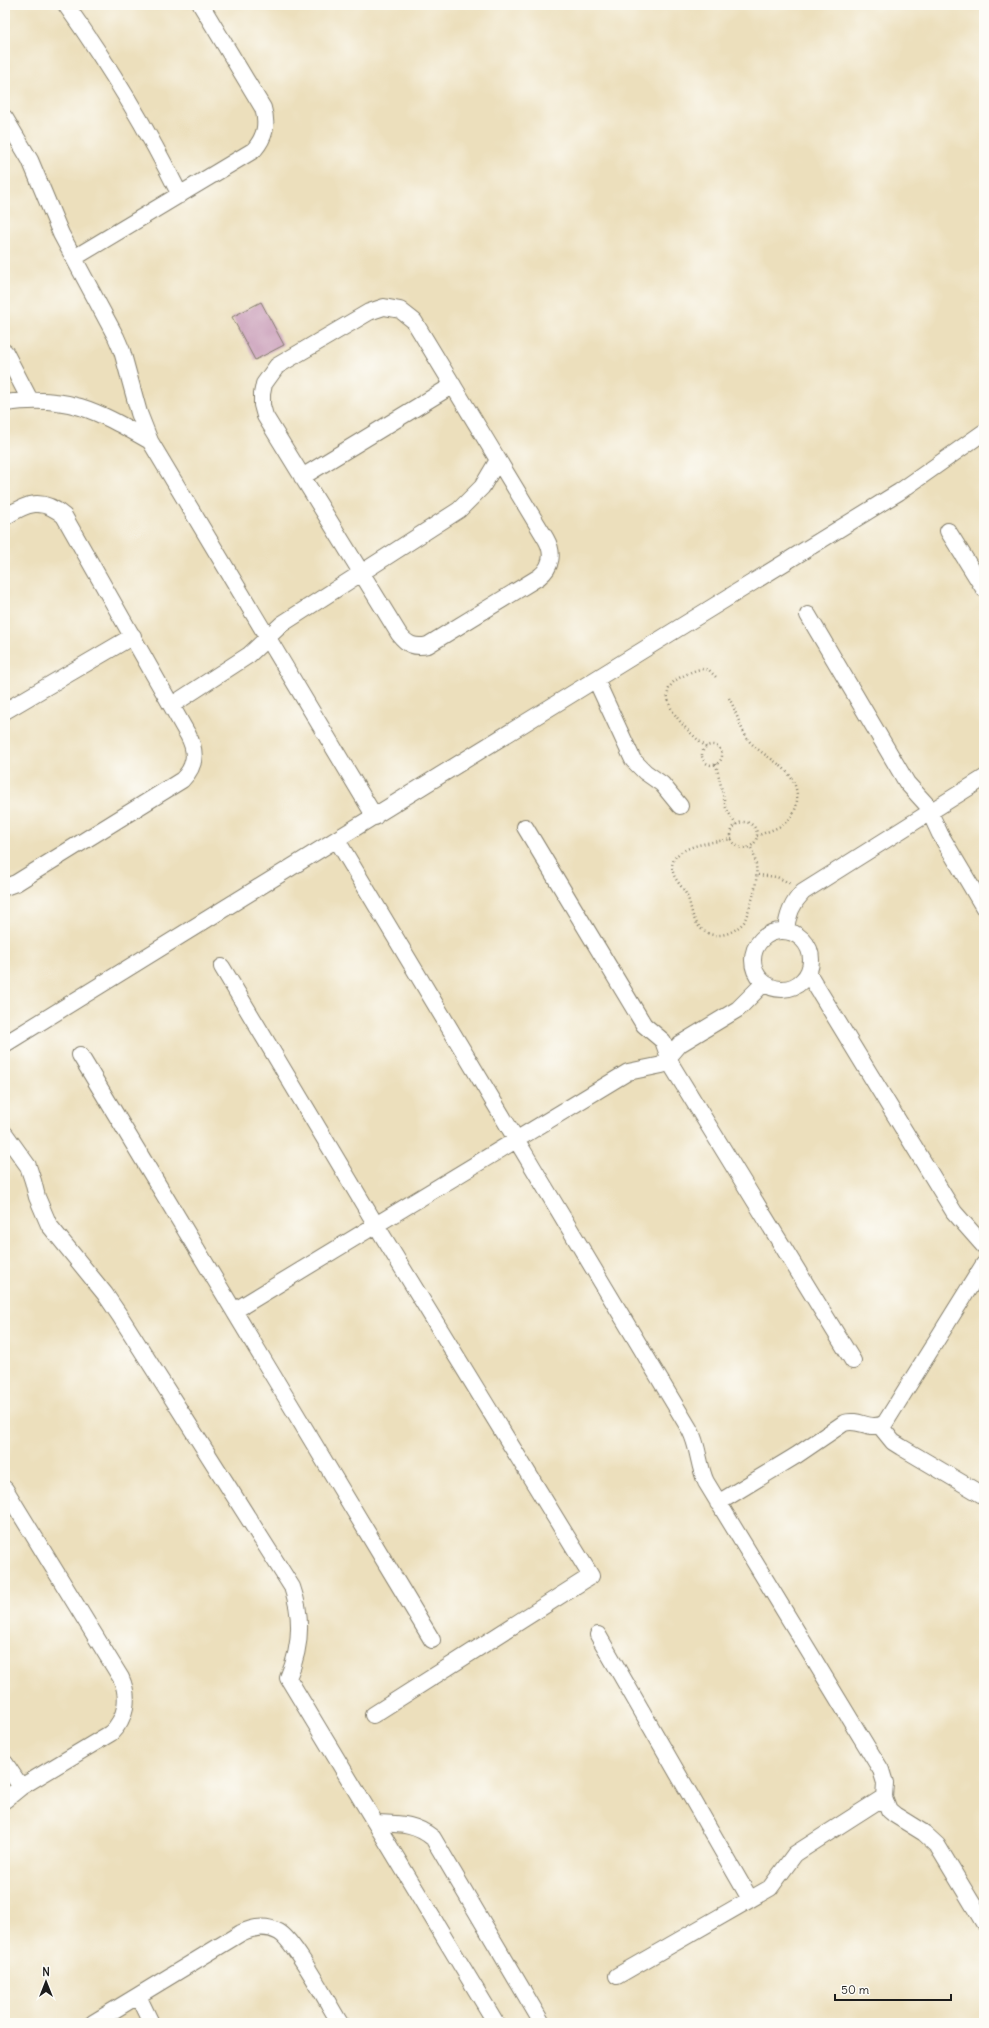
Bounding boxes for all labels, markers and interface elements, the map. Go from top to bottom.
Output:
north arrow [26,1962,66,2002]
text: N [42,1965,50,1979]
scale bar [835,1976,951,2002]
text: 50 m [841,1982,870,1997]

